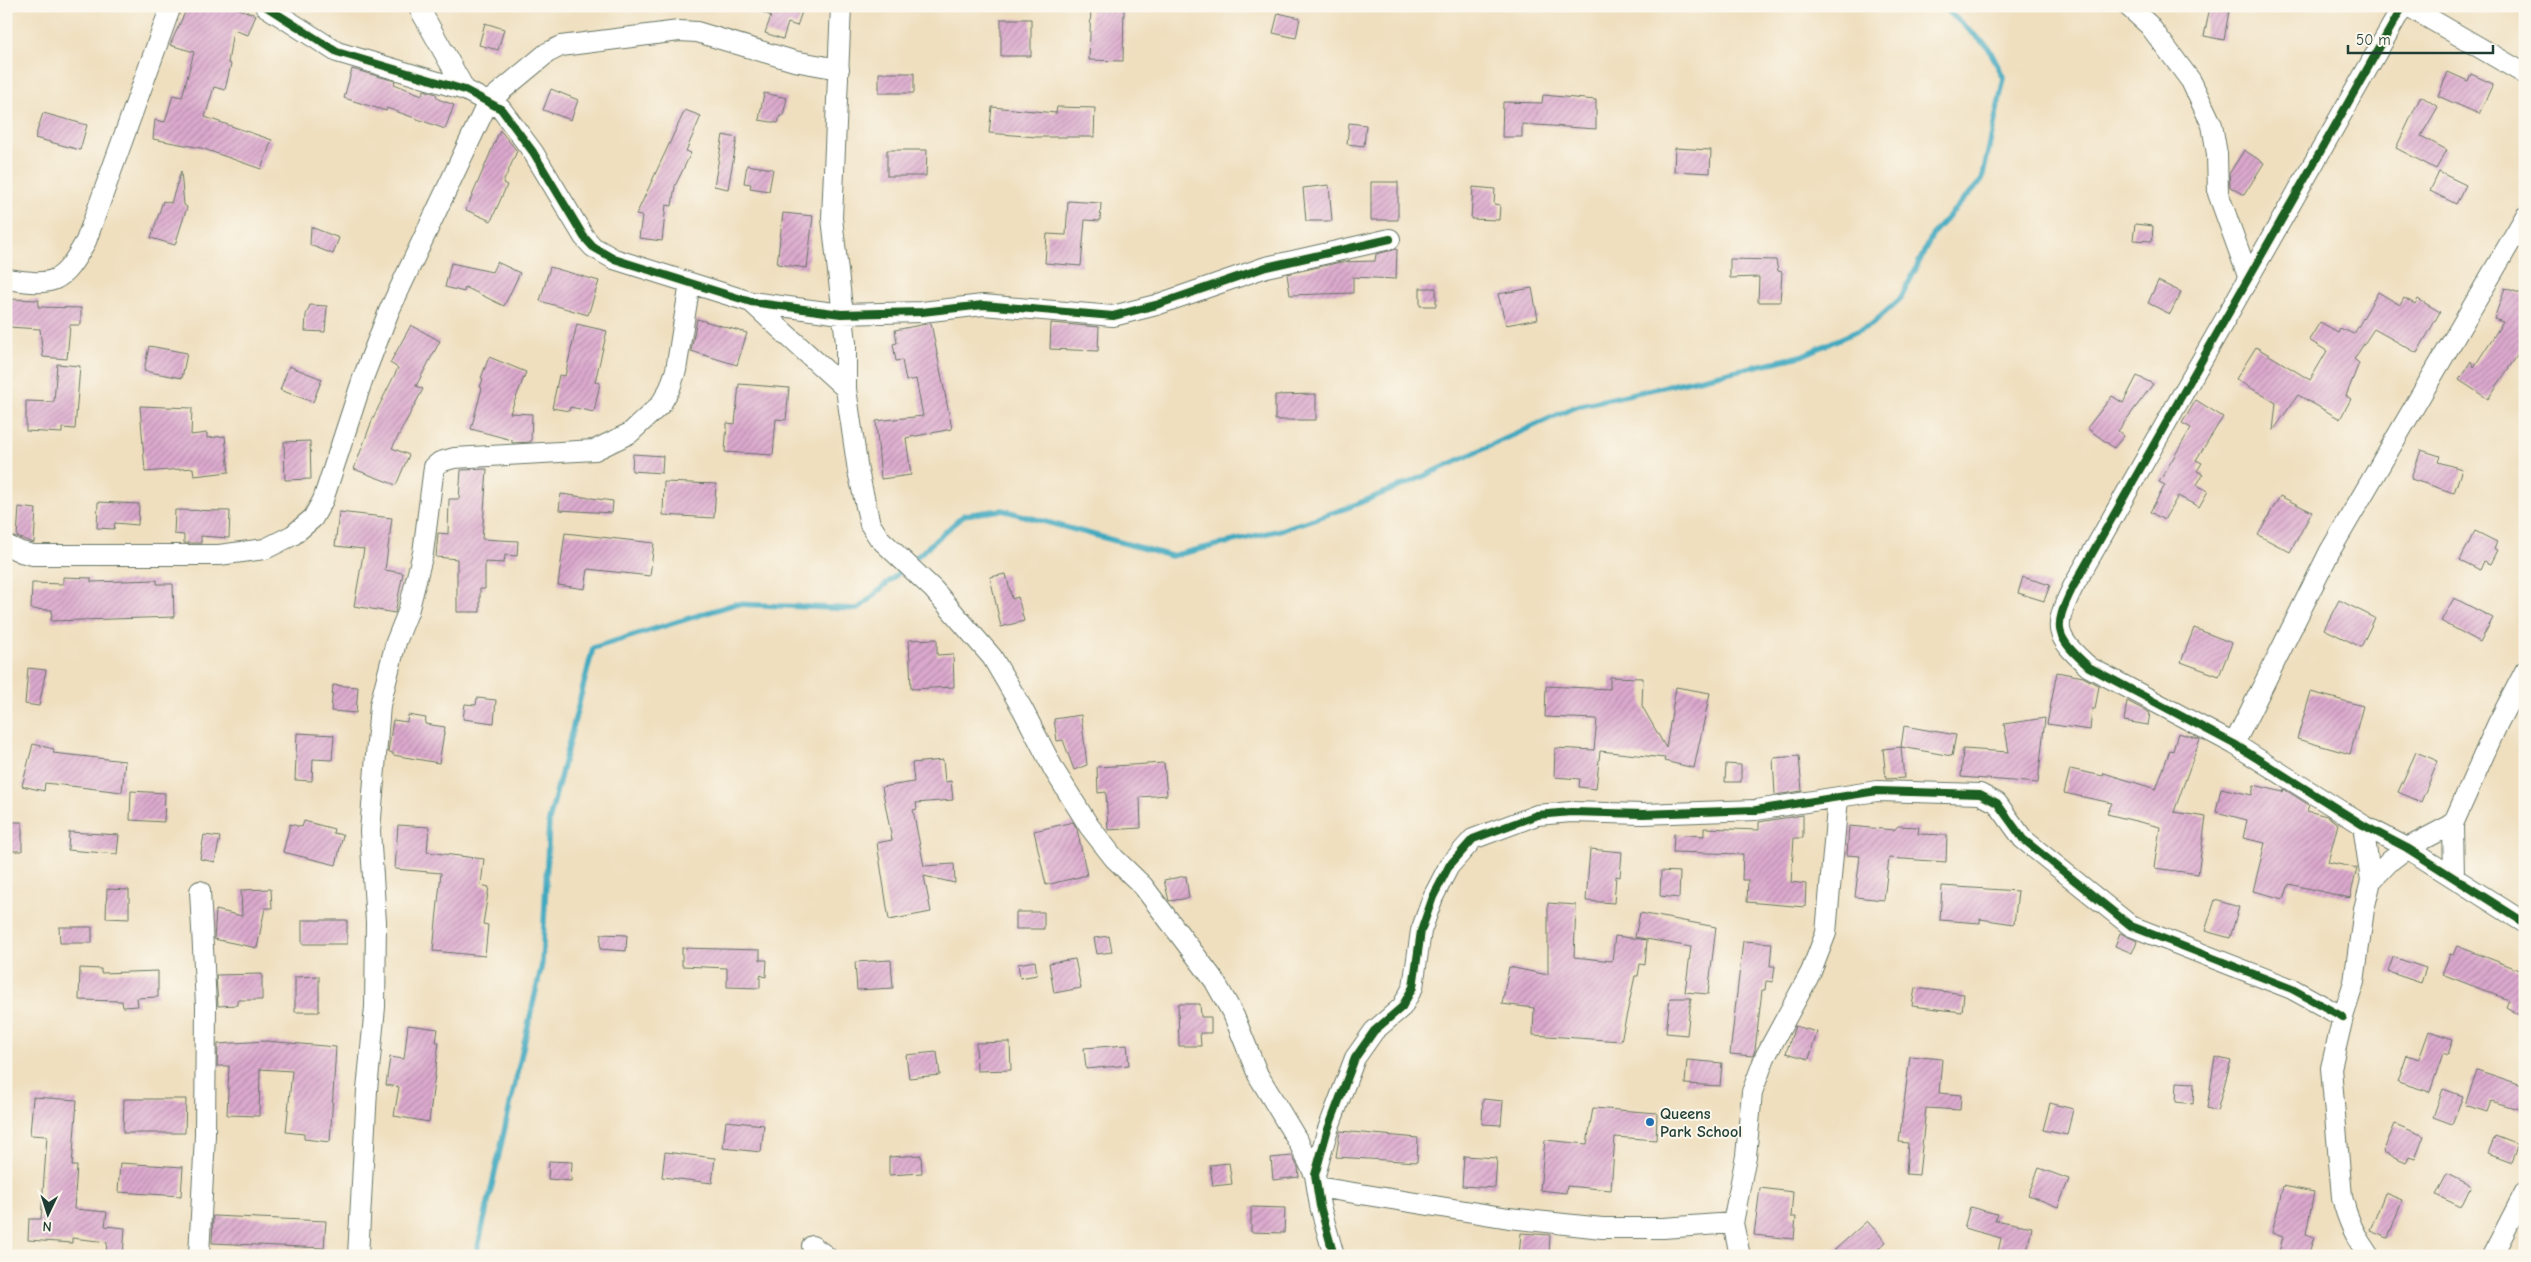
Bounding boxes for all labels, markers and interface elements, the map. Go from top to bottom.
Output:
scale bar [2348,22,2494,54]
text: 50 m [2356,31,2391,49]
place label: Queens Park School [1660,1105,1742,1141]
marker: Queens Park School [1644,1116,1656,1128]
north arrow [22,1190,72,1240]
text: N [42,1218,52,1235]

